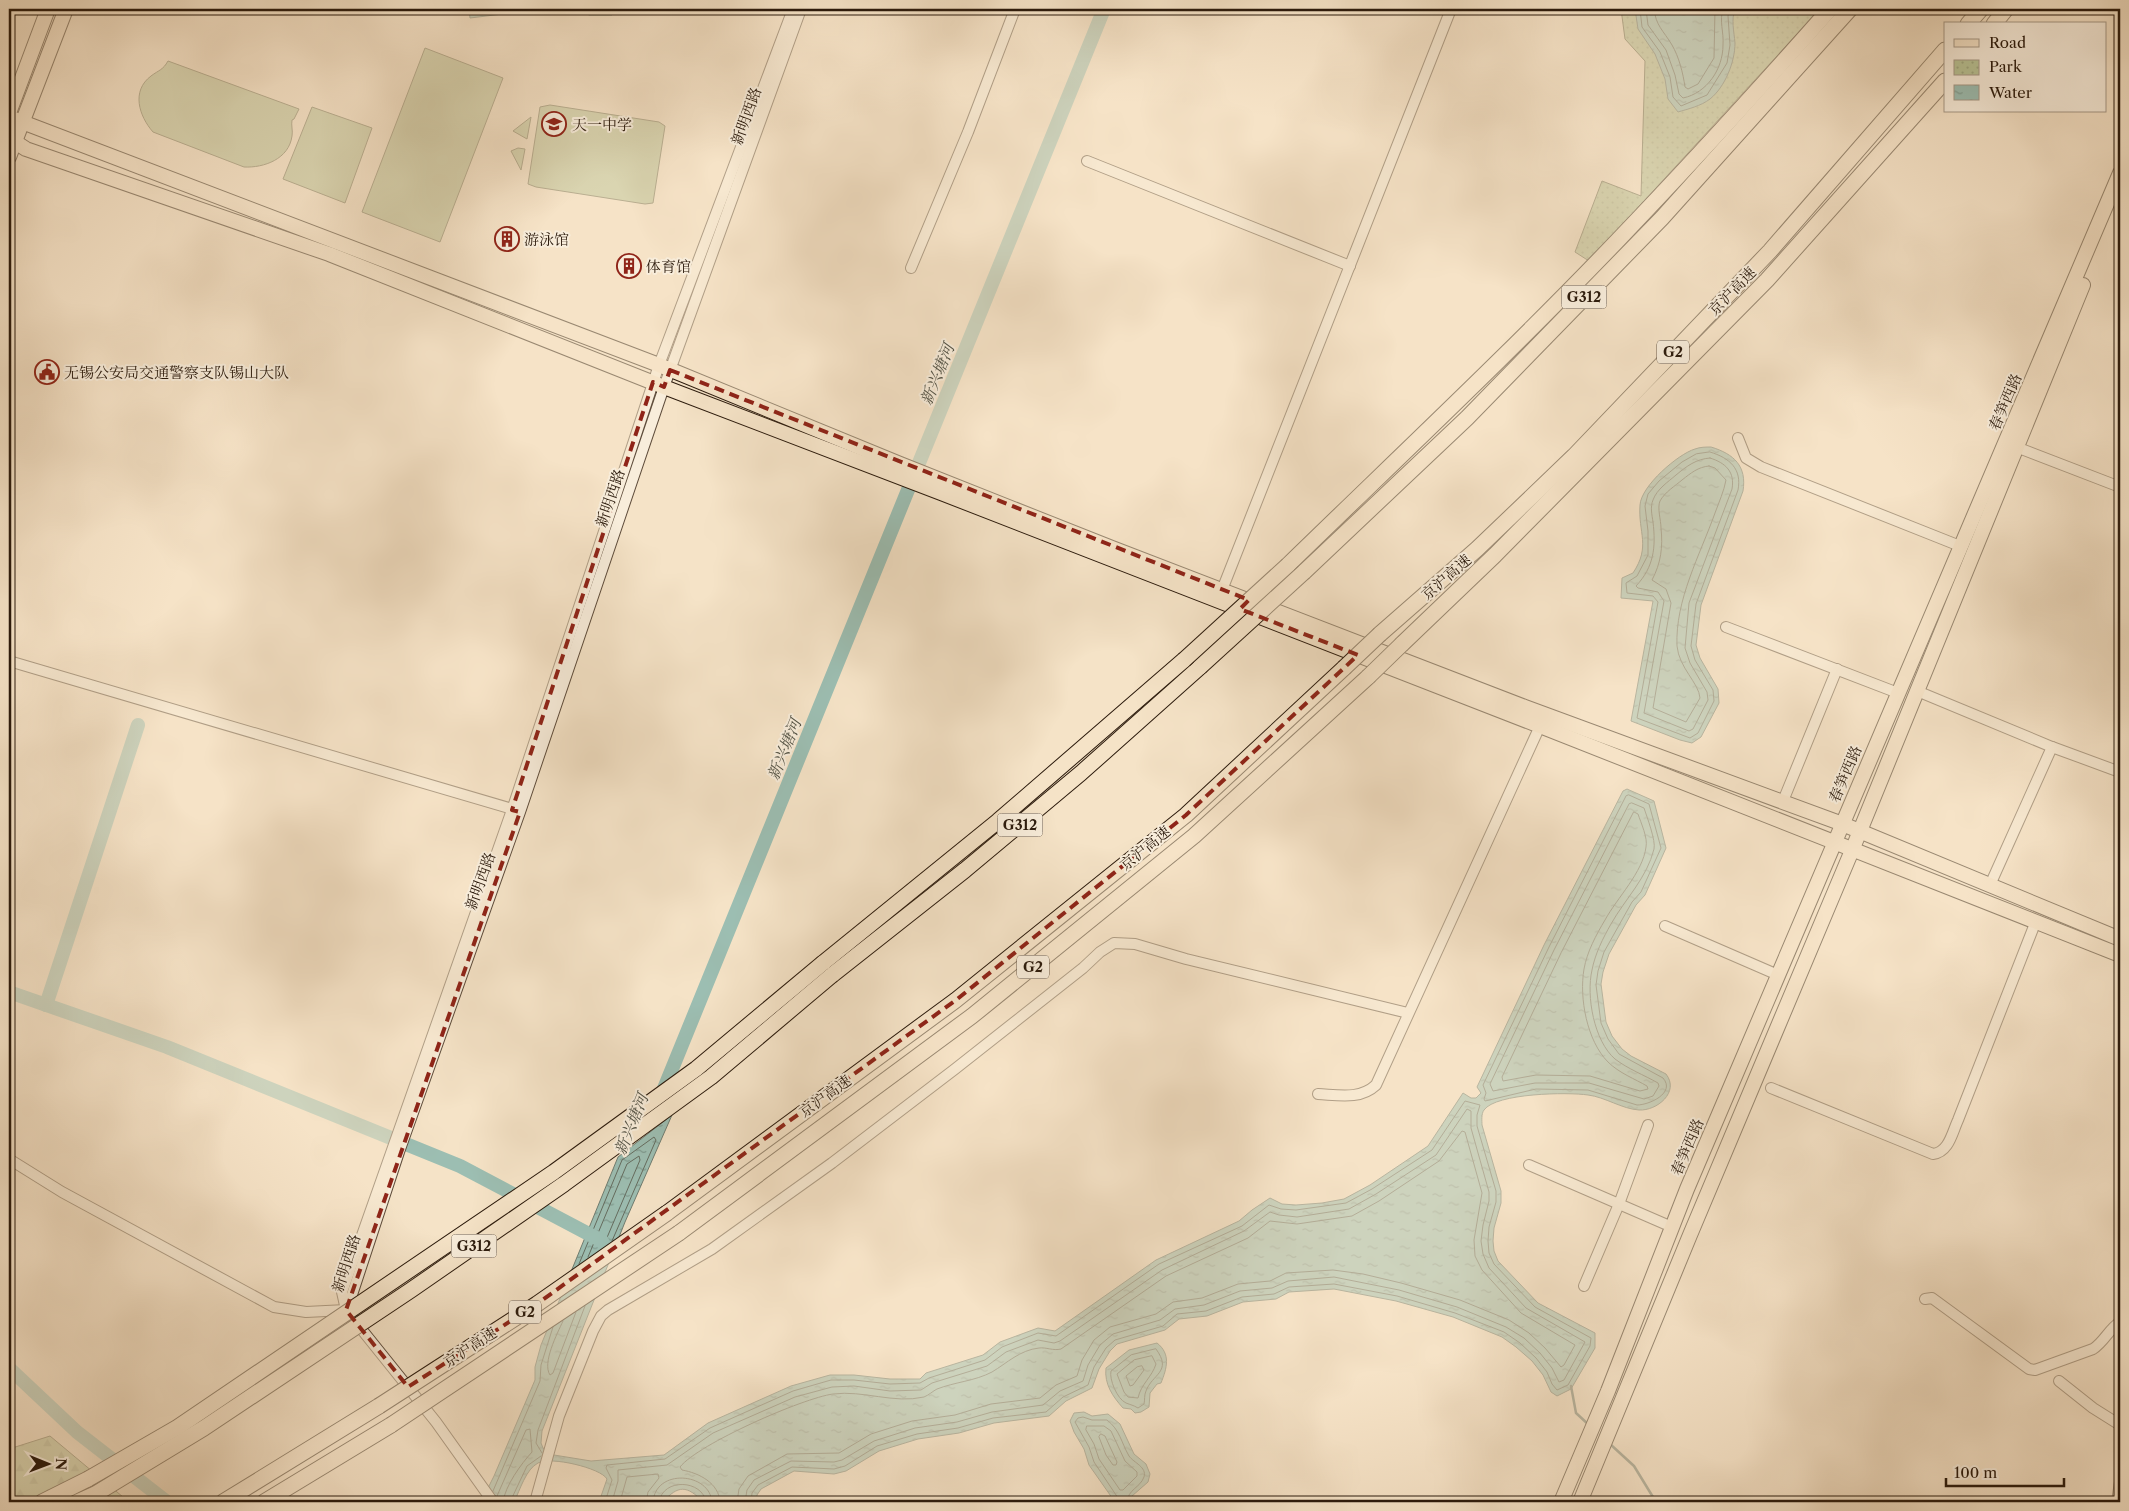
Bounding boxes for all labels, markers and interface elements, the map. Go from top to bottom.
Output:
legend [1944,22,2106,112]
text: Road [1989,33,2026,52]
text: Park [1989,57,2023,76]
text: Water [1988,83,2033,102]
street label: 新明西路 [727,85,765,147]
school or university icon: 天一中学 [541,111,567,137]
place label: 天一中学 [572,115,632,134]
building icon: 游泳馆 [494,226,520,252]
place label: 游泳馆 [524,230,569,249]
building icon: 体育馆 [616,253,642,279]
place label: 体育馆 [646,257,691,276]
street label: 京沪高速 [1704,263,1760,319]
road number: G312 [1562,286,1606,308]
water label: 新兴塘河 [916,338,959,407]
road number: G2 [1657,341,1689,364]
public building icon: 无锡公安局交通警察支队锡山大队 [34,359,60,385]
place label: 无锡公安局交通警察支队锡山大队 [64,363,289,382]
street label: 春笋西路 [1985,371,2025,433]
street label: 新明西路 [591,467,629,529]
street label: 京沪高速 [1417,550,1475,604]
water label: 新兴塘河 [763,713,806,782]
street label: 春笋西路 [1825,743,1865,805]
road number: G312 [998,814,1042,836]
street label: 京沪高速 [1116,822,1174,874]
street label: 新明西路 [461,850,499,912]
road number: G2 [1017,956,1049,979]
street label: 京沪高速 [795,1071,855,1121]
water label: 新兴塘河 [610,1088,653,1157]
street label: 春笋西路 [1667,1116,1707,1178]
street label: 新明西路 [328,1232,364,1294]
road number: G312 [452,1234,496,1258]
road number: G2 [509,1300,541,1324]
street label: 京沪高速 [440,1323,500,1371]
north arrow [22,1438,72,1488]
scale bar [1946,1456,2064,1488]
text: N [52,1458,70,1470]
text: 100 m [1954,1463,1997,1482]

